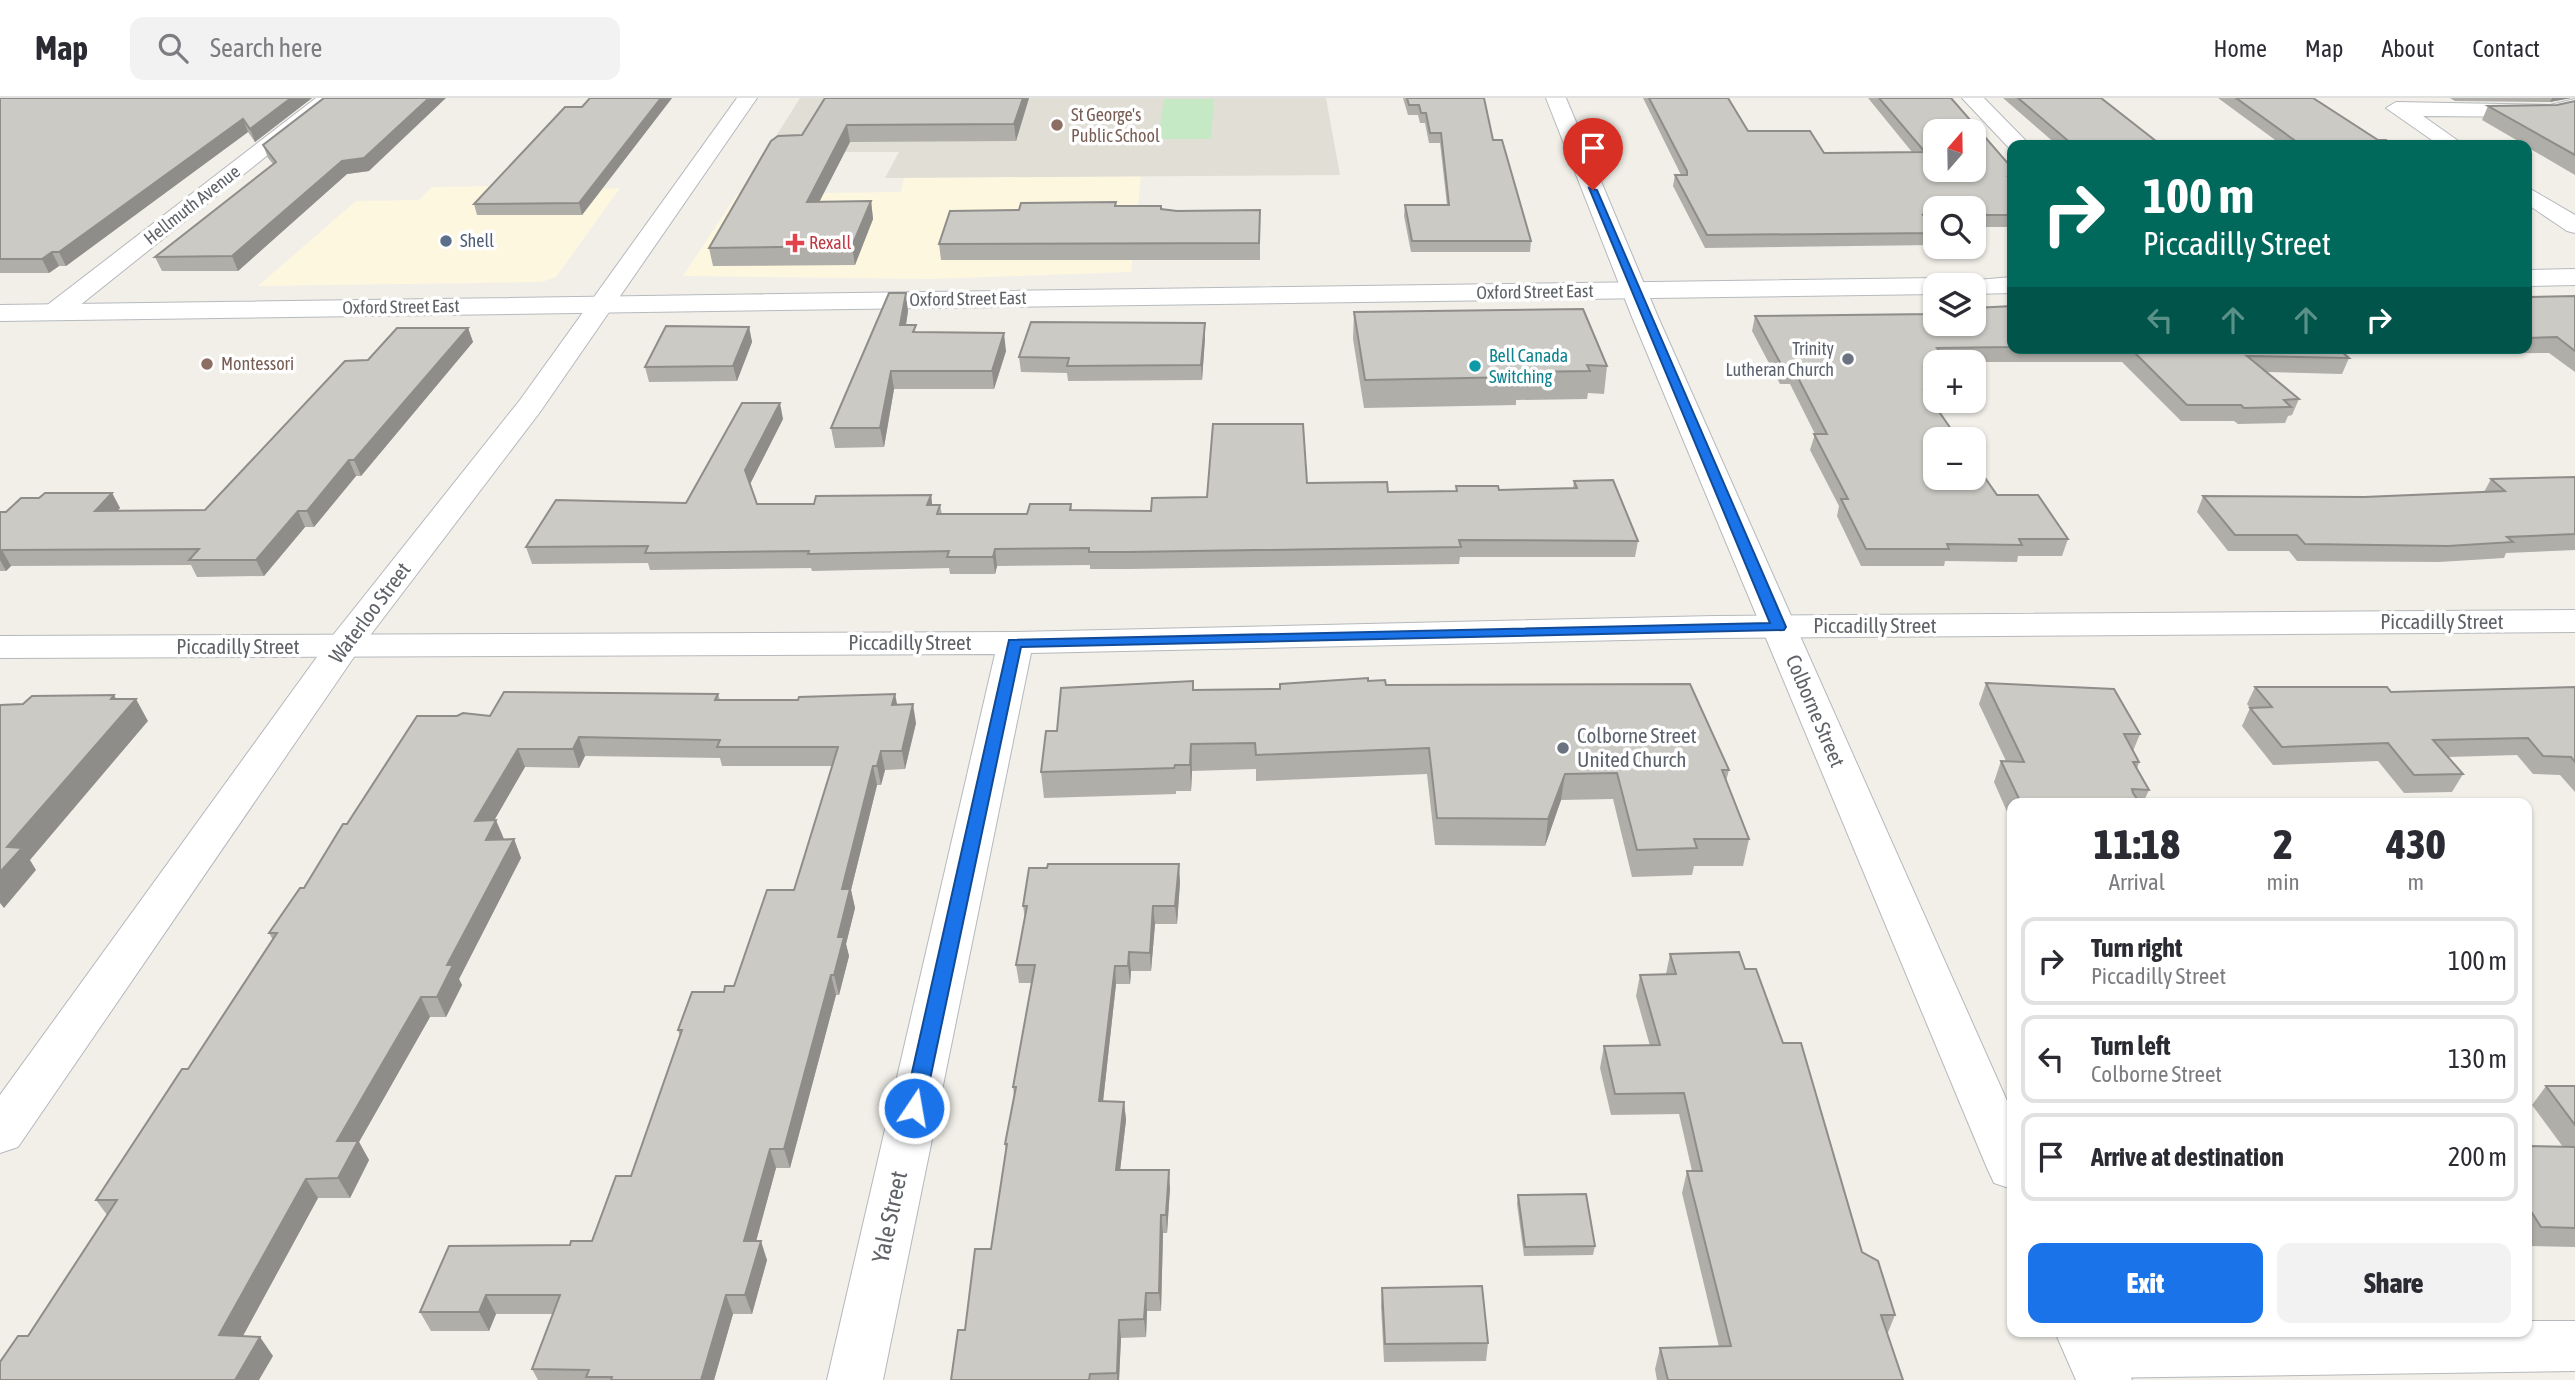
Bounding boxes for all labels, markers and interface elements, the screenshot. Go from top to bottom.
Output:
search box [130,17,620,80]
text: Map [35,29,88,67]
icon: search [154,29,192,67]
text: Search here [210,33,322,63]
text: Home [2213,35,2267,62]
text: Map [2305,35,2343,62]
text: About [2381,35,2434,62]
text: Contact [2472,35,2540,62]
place label: St George's Public School [1071,104,1160,146]
marker: St George's Public School [1049,117,1065,133]
pin [1563,118,1623,190]
north arrow [1923,119,1986,182]
map controls [1923,119,1986,490]
icon: arrive [1574,129,1612,167]
street label: Hellmuth Avenue [140,161,244,249]
text: 100 m [2143,167,2254,223]
icon: right [2028,168,2119,259]
button: search [1923,196,1986,259]
text: Piccadilly Street [2143,225,2331,262]
place label: Shell [460,230,494,251]
place label: Rexall [809,232,851,253]
marker: Shell [438,233,454,249]
marker: Rexall [787,235,803,251]
button: layers [1923,273,1986,336]
street label: Oxford Street East [1476,280,1594,303]
street label: Oxford Street East [909,287,1027,310]
street label: Oxford Street East [342,295,460,318]
icon: left [2141,301,2179,339]
icon: ahead [2214,301,2252,339]
icon: ahead [2287,301,2325,339]
icon: right [2360,301,2398,339]
place label: Trinity Lutheran Church [1726,338,1834,380]
place label: Bell Canada Switching [1489,345,1568,387]
button: + [1923,350,1986,413]
marker: Trinity Lutheran Church [1840,351,1856,367]
place label: Montessori [221,353,294,374]
marker: Montessori [199,356,215,372]
marker: Bell Canada Switching [1467,358,1483,374]
button: − [1923,427,1986,490]
street label: Waterloo Street [324,557,415,668]
street label: Piccadilly Street [2380,609,2504,633]
street label: Piccadilly Street [1813,613,1937,637]
street label: Piccadilly Street [848,630,972,654]
street label: Piccadilly Street [176,634,300,658]
street label: Colborne Street [1782,651,1850,770]
place label: Colborne Street United Church [1577,723,1697,771]
marker: Colborne Street United Church [1555,740,1571,756]
text: 11:18 [2094,820,2180,868]
text: 2 [2273,820,2293,868]
text: 430 [2386,820,2445,868]
text: Arrival [2109,869,2165,895]
text: min [2267,869,2300,895]
text: m [2408,869,2424,895]
text: Turn right [2091,933,2182,963]
icon: right [2032,942,2070,980]
text: 100 m [2448,946,2507,976]
text: Piccadilly Street [2091,963,2226,989]
text: Turn left [2091,1031,2171,1061]
icon: left [2032,1040,2070,1078]
text: 130 m [2448,1044,2507,1074]
text: Colborne Street [2091,1061,2222,1087]
position arrow [877,1071,951,1145]
icon: arrive [2032,1138,2070,1176]
text: Arrive at destination [2091,1142,2284,1172]
text: 200 m [2448,1142,2507,1172]
street label: Yale Street [867,1168,912,1265]
button: Exit [2028,1243,2263,1323]
button: Share [2277,1243,2511,1323]

